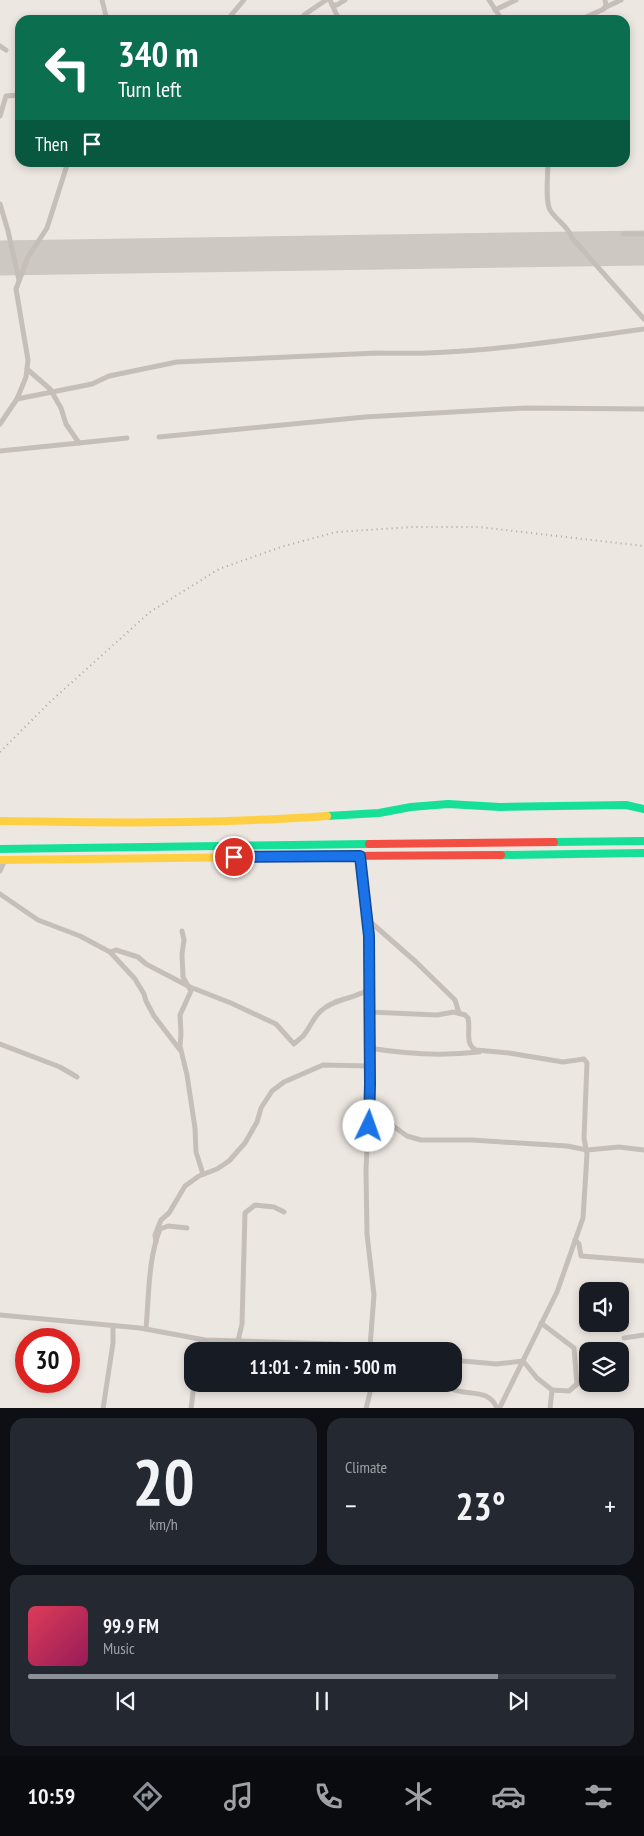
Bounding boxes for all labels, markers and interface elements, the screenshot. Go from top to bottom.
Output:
text: 340 m [118,31,199,77]
icon: left [35,35,100,100]
text: Turn left [118,75,182,103]
icon: arrive [78,130,106,158]
text: Then [35,132,68,156]
pin [213,836,255,878]
icon: arrive [220,843,248,871]
position arrow [342,1099,394,1151]
map controls [579,1282,629,1392]
button: sound [579,1282,629,1332]
speed limit sign: 30 [15,1328,80,1393]
button: layers [579,1342,629,1392]
text: 11:01 · 2 min · 500 m [250,1355,396,1379]
text: 20 [132,1439,195,1523]
text: Climate [345,1457,387,1477]
text: 23° [455,1481,506,1530]
text: − [345,1487,357,1524]
text: + [604,1487,616,1524]
text: km/h [149,1514,178,1534]
text: 99.9 FM [103,1614,159,1638]
text: Music [103,1638,135,1658]
icon: previous [112,1687,140,1715]
icon: pause [308,1687,336,1715]
icon: next [504,1687,532,1715]
icon: directions [130,1779,165,1814]
icon: music [221,1779,256,1814]
icon: phone [311,1779,346,1814]
icon: climate [401,1779,436,1814]
icon: car [491,1779,526,1814]
icon: filters [581,1779,616,1814]
text: 10:59 [28,1782,75,1810]

